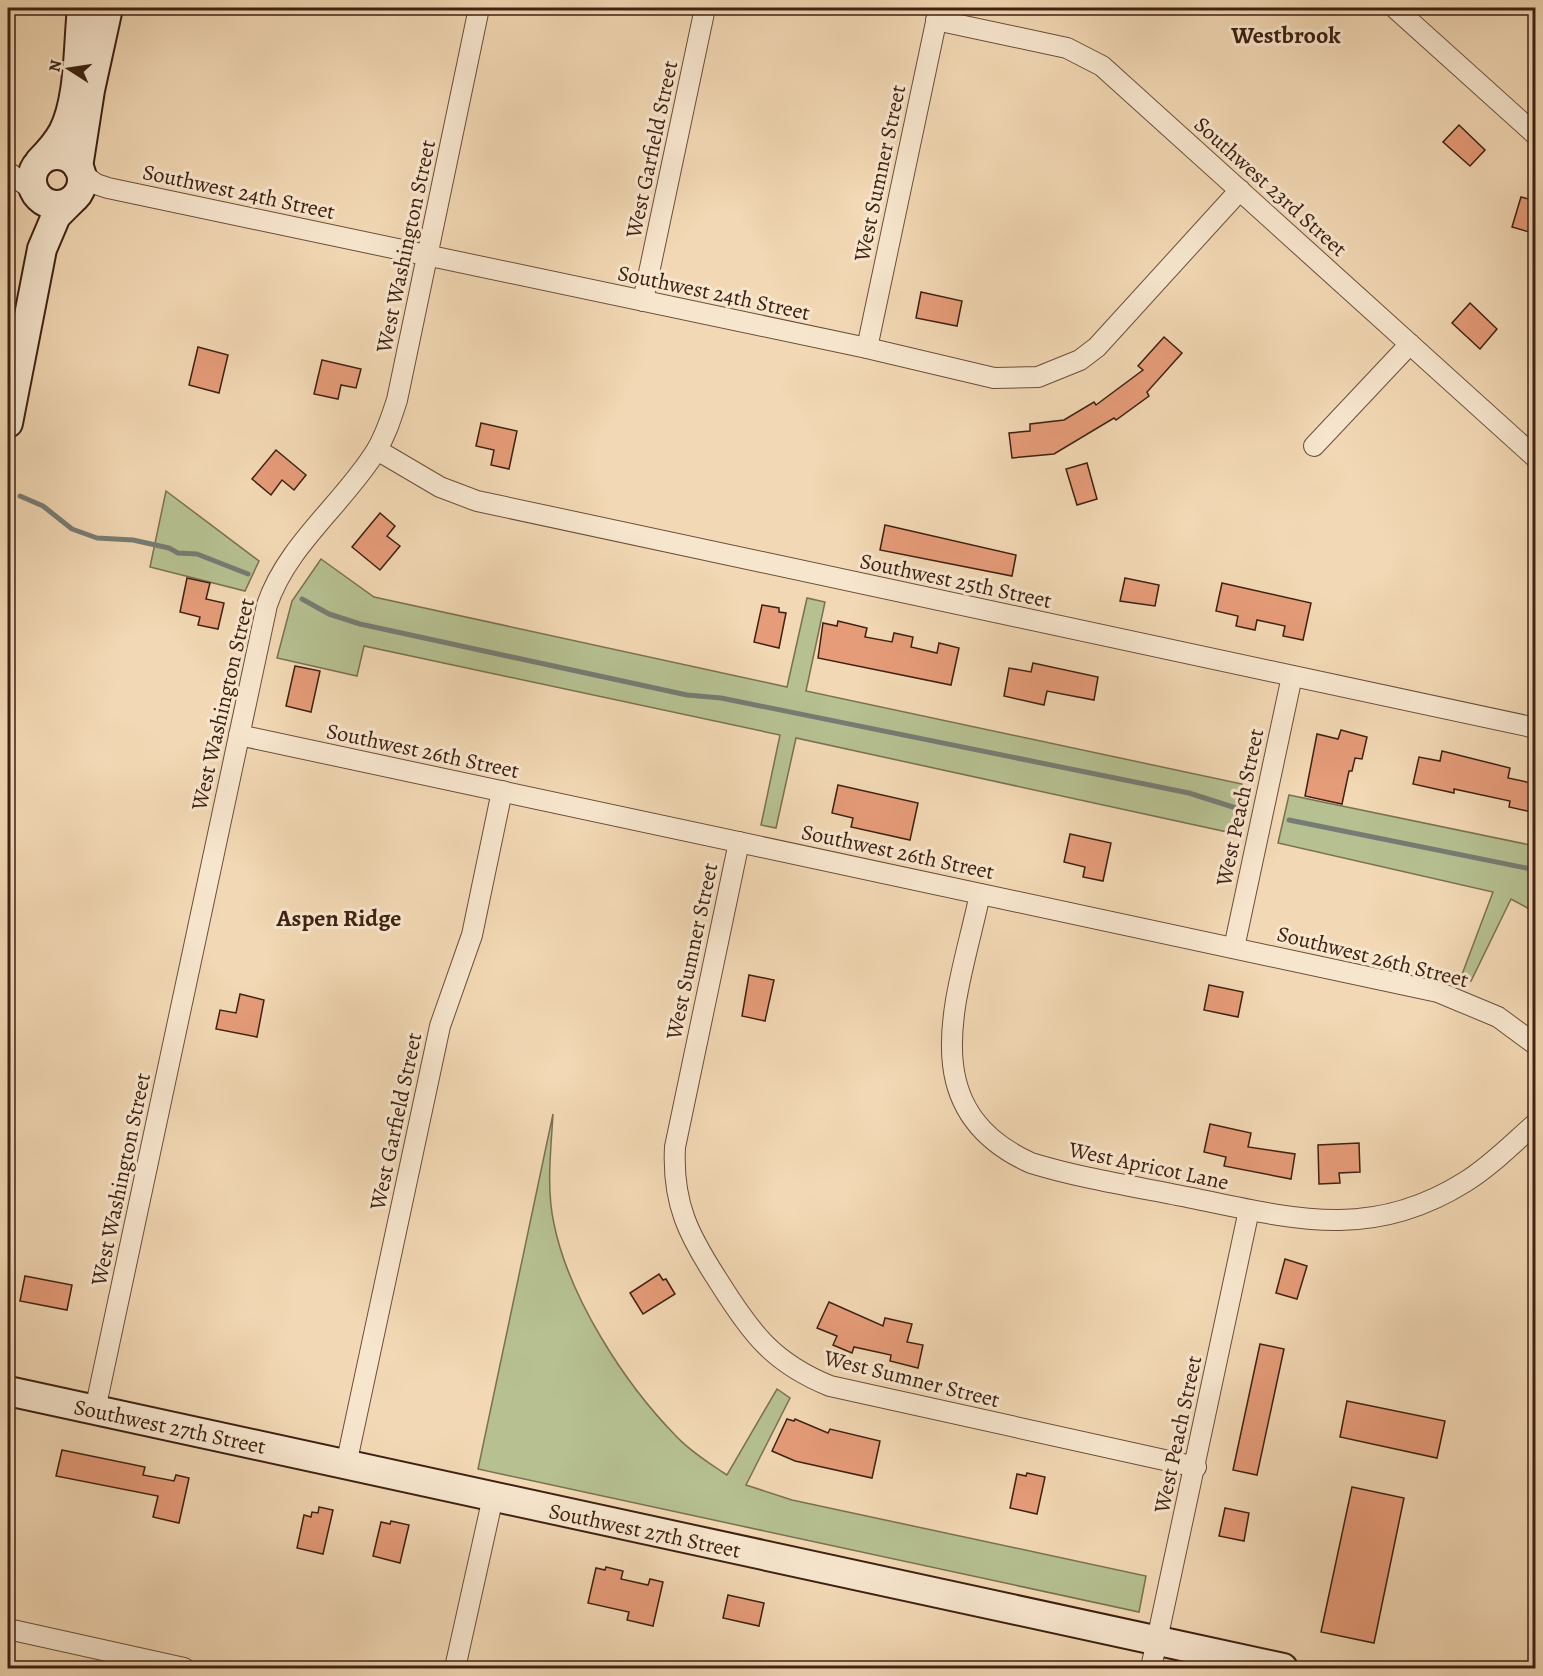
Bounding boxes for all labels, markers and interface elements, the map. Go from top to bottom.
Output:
district label: Westbrook [1230,19,1341,51]
north arrow [39,39,99,99]
text: N [43,58,67,74]
street label: West Garfield Street [618,58,685,242]
street label: West Sumner Street [846,82,913,265]
street label: Southwest 23rd Street [1187,110,1353,264]
street label: West Washington Street [369,137,443,356]
street label: Southwest 24th Street [140,157,338,227]
street label: Southwest 24th Street [615,258,813,328]
street label: Southwest 25th Street [857,546,1055,616]
street label: West Washington Street [184,595,262,814]
street label: Southwest 26th Street [324,716,522,786]
street label: West Peach Street [1208,726,1271,890]
street label: Southwest 26th Street [799,817,997,887]
street label: West Sumner Street [658,860,725,1043]
district label: Aspen Ridge [276,902,401,934]
street label: Southwest 26th Street [1274,919,1472,995]
street label: West Garfield Street [362,1030,429,1214]
street label: West Washington Street [84,1070,158,1289]
street label: West Apricot Lane [1065,1134,1231,1198]
street label: West Sumner Street [820,1342,1003,1415]
street label: West Peach Street [1146,1353,1209,1517]
street label: Southwest 27th Street [71,1392,268,1462]
street label: Southwest 27th Street [546,1496,743,1566]

